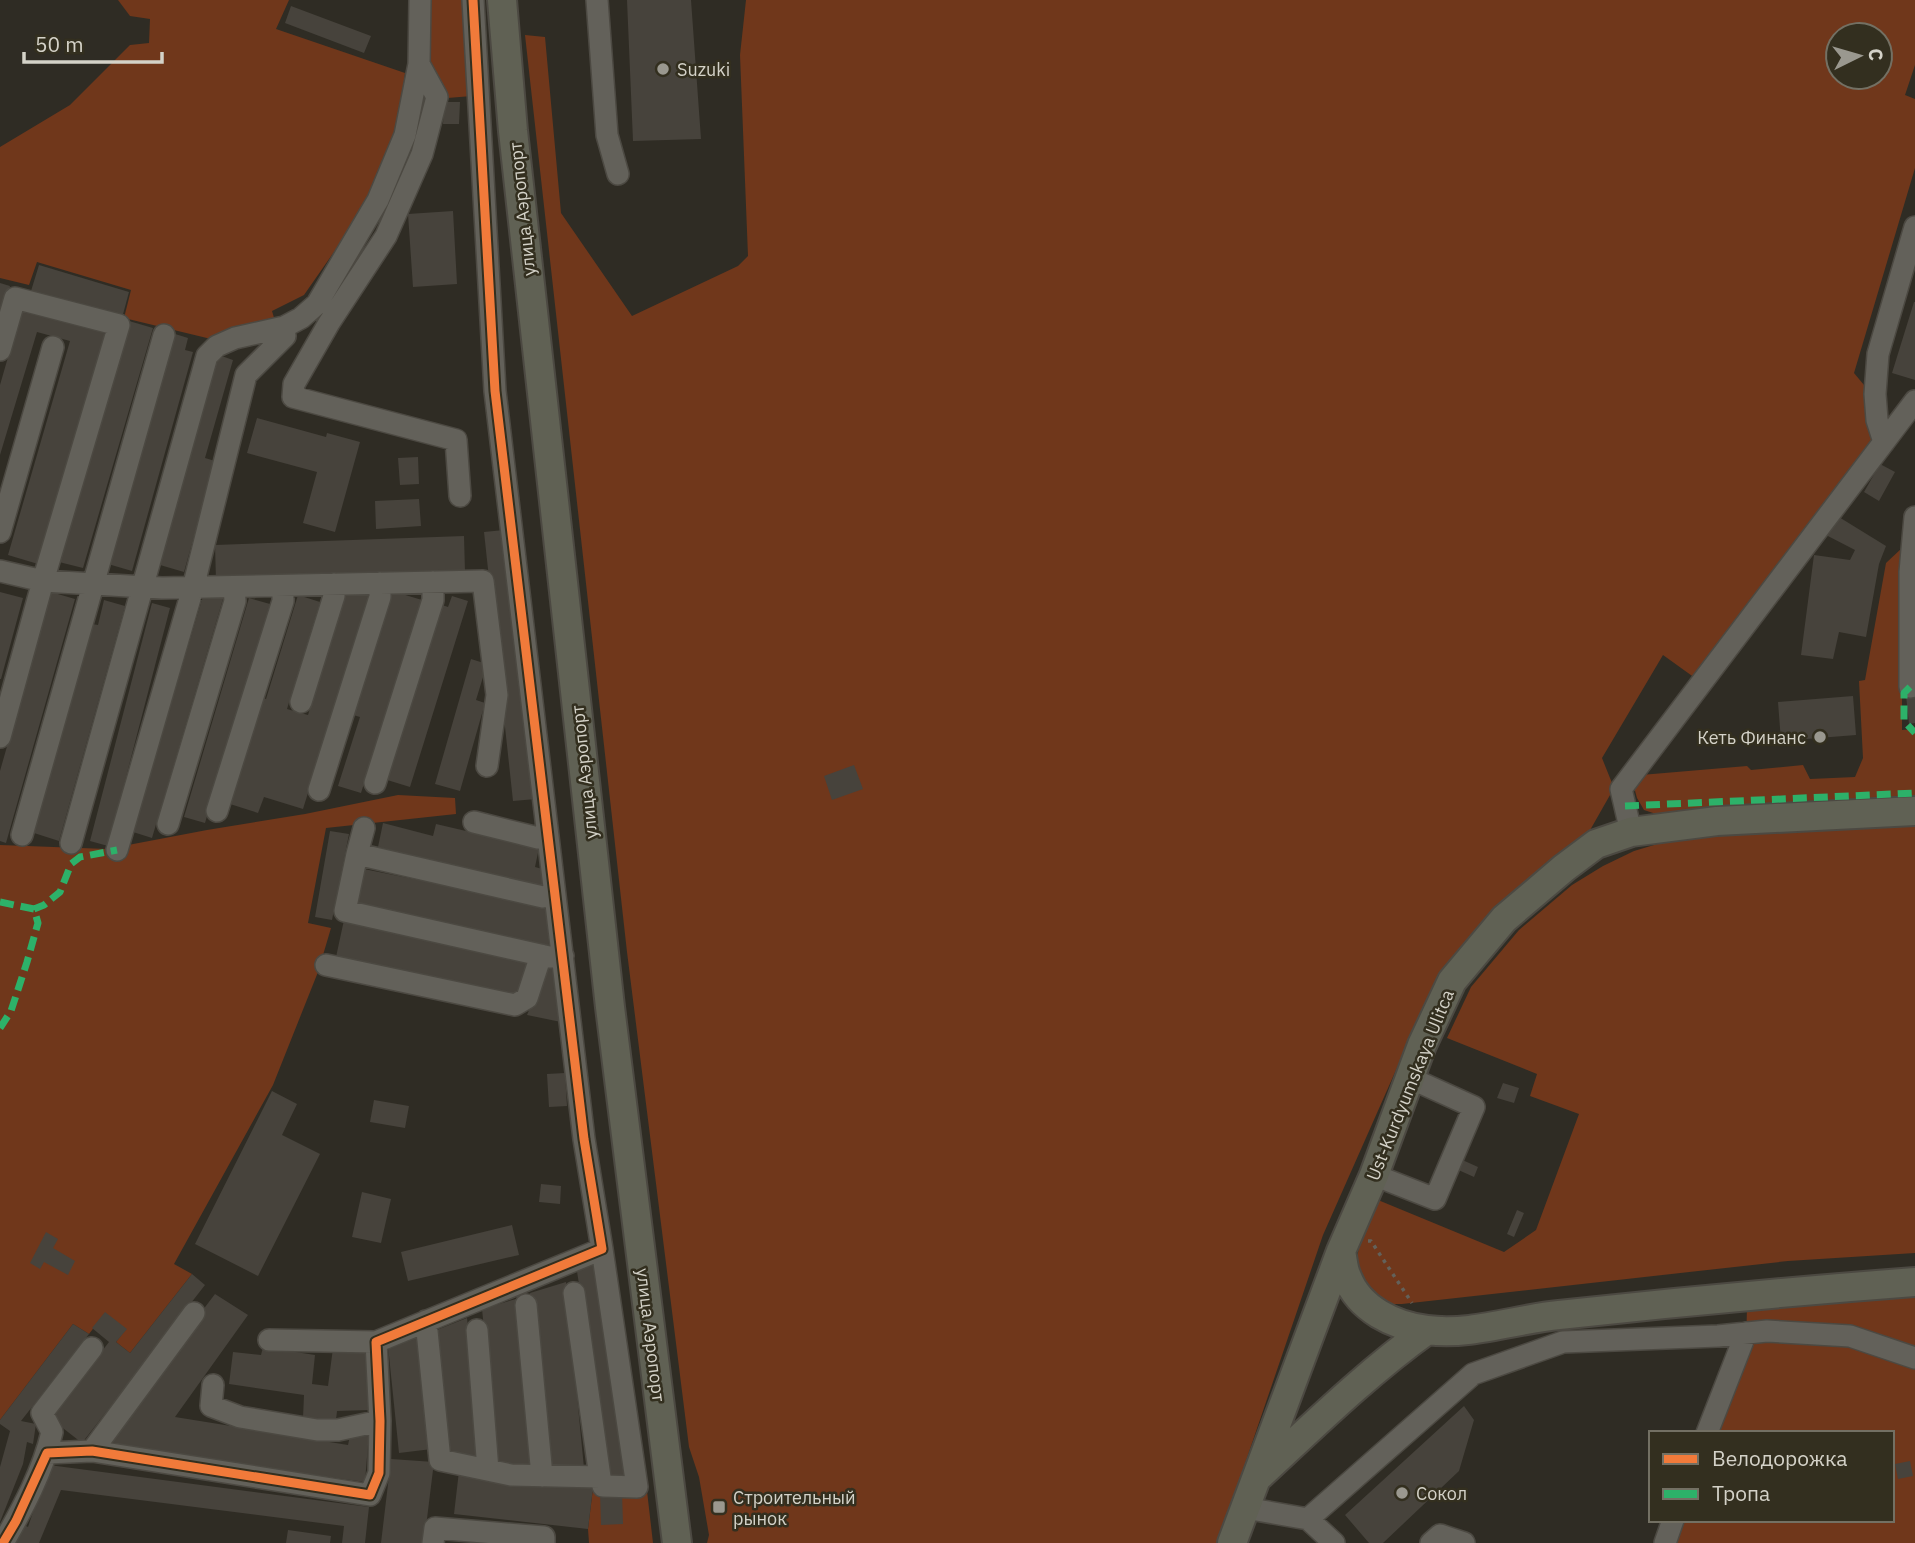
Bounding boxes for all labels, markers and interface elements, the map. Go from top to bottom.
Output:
scale bar [24,21,163,65]
north arrow [1824,21,1894,91]
text: 50 m [35,30,84,58]
text: С [1863,47,1888,62]
place label: Suzuki [677,58,730,81]
marker: Suzuki [655,61,671,77]
street label: улица Аэропорт [503,140,540,277]
street label: улица Аэропорт [565,703,602,840]
place label: Кеть Финанс [1697,726,1806,749]
marker: Кеть Финанс [1812,729,1828,745]
street label: Ust-Kurdyumskaya Ulitca [1361,986,1459,1184]
street label: улица Аэропорт [631,1267,671,1404]
legend [1649,1431,1894,1522]
text: Велодорожка [1712,1444,1847,1472]
text: Тропа [1712,1479,1770,1507]
place label: Сокол [1416,1482,1467,1505]
marker: Сокол [1394,1485,1410,1501]
place label: Строительный рынок [733,1486,856,1530]
marker: Строительный рынок [711,1499,727,1515]

